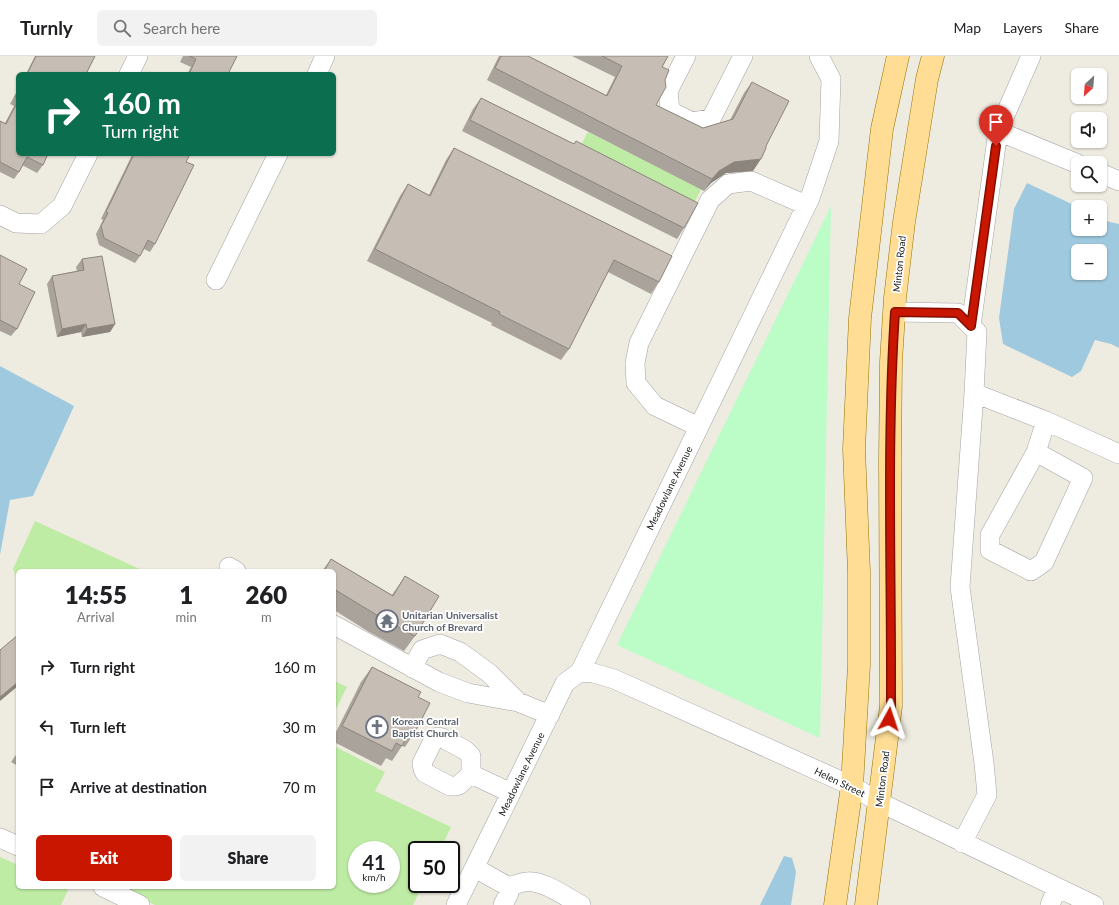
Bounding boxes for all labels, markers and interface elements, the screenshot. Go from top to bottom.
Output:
search box [97,10,377,46]
text: Turnly [20,16,73,39]
icon: search [111,17,133,39]
text: Search here [143,19,220,37]
text: Map [953,19,981,36]
text: Layers [1003,19,1043,36]
text: Share [1065,19,1099,36]
north arrow [1071,68,1107,104]
map controls [1071,68,1107,280]
text: 160 m [102,86,181,120]
icon: right [36,88,88,140]
pin [979,105,1013,146]
icon: arrive [985,111,1007,133]
button: sound [1071,112,1107,148]
text: Turn right [102,120,179,142]
button: search [1071,156,1107,192]
button: + [1071,200,1107,236]
street label: Minton Road [890,235,908,293]
button: − [1071,244,1107,280]
street label: Meadowlane Avenue [643,444,695,532]
text: 14:55 [65,580,127,609]
text: 1 [179,580,193,609]
text: 260 [245,580,287,609]
temple icon: Unitarian Universalist Church of Brevard [374,608,400,634]
text: Arrival [77,609,115,625]
text: min [176,609,197,625]
text: m [261,609,272,625]
place label: Unitarian Universalist Church of Brevard [402,609,498,633]
icon: right [36,656,58,678]
text: Turn right [70,658,135,676]
text: 160 m [274,658,316,676]
position arrow [868,698,910,740]
church icon: Korean Central Baptist Church [364,714,390,740]
place label: Korean Central Baptist Church [392,715,459,739]
icon: left [36,716,58,738]
text: Turn left [70,718,126,736]
text: 30 m [282,718,316,736]
street label: Meadowlane Avenue [495,730,547,818]
street label: Minton Road [873,750,891,808]
street label: Helen Street [813,765,868,800]
icon: arrive [36,776,58,798]
text: Arrive at destination [70,778,207,796]
text: 70 m [282,778,316,796]
button: Exit [36,835,172,881]
button: Share [180,835,316,881]
speed limit sign: 50 [408,841,460,893]
text: 41 [362,850,386,874]
text: km/h [362,871,386,883]

